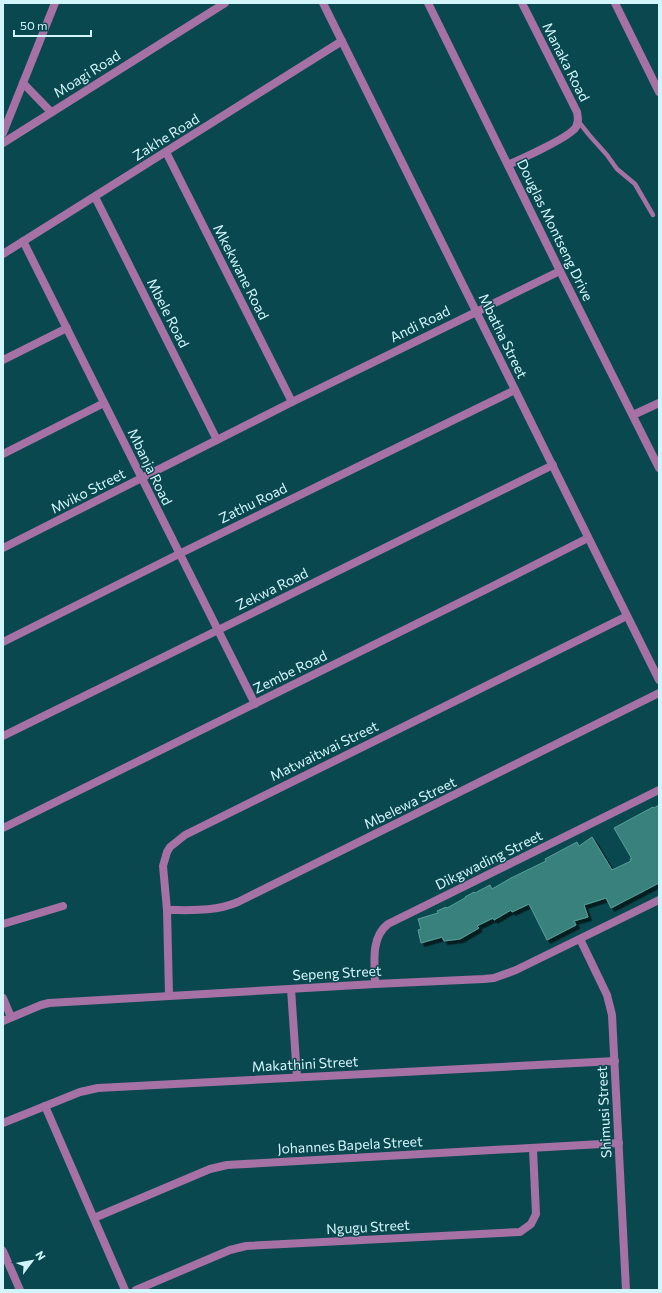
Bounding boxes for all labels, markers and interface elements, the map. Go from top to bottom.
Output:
scale bar [14,12,91,38]
text: 50 m [20,18,48,32]
street label: Manaka Road [539,20,594,104]
street label: Moagi Road [50,46,123,101]
street label: Zakhe Road [129,109,202,164]
street label: Douglas Montseng Drive [514,156,597,303]
street label: Mkekwane Road [210,221,273,322]
street label: Mbele Road [144,275,193,350]
street label: Mbatha Street [476,291,531,381]
street label: Andi Road [387,302,453,345]
street label: Mbanja Road [125,426,176,508]
street label: Mviko Street [48,464,128,517]
street label: Zathu Road [216,479,290,526]
street label: Zekwa Road [233,564,311,613]
street label: Zembe Road [250,646,329,697]
street label: Matwaitwai Street [267,717,381,784]
street label: Mbelewa Street [361,773,459,832]
street label: Dikgwading Street [432,826,545,893]
street label: Sepeng Street [292,962,382,983]
street label: Makathini Street [251,1052,359,1075]
street label: Shimusi Street [593,1065,614,1158]
street label: Johannes Bapela Street [277,1132,423,1157]
street label: Ngugu Street [326,1216,410,1237]
north arrow [12,1241,52,1281]
text: N [33,1248,49,1262]

